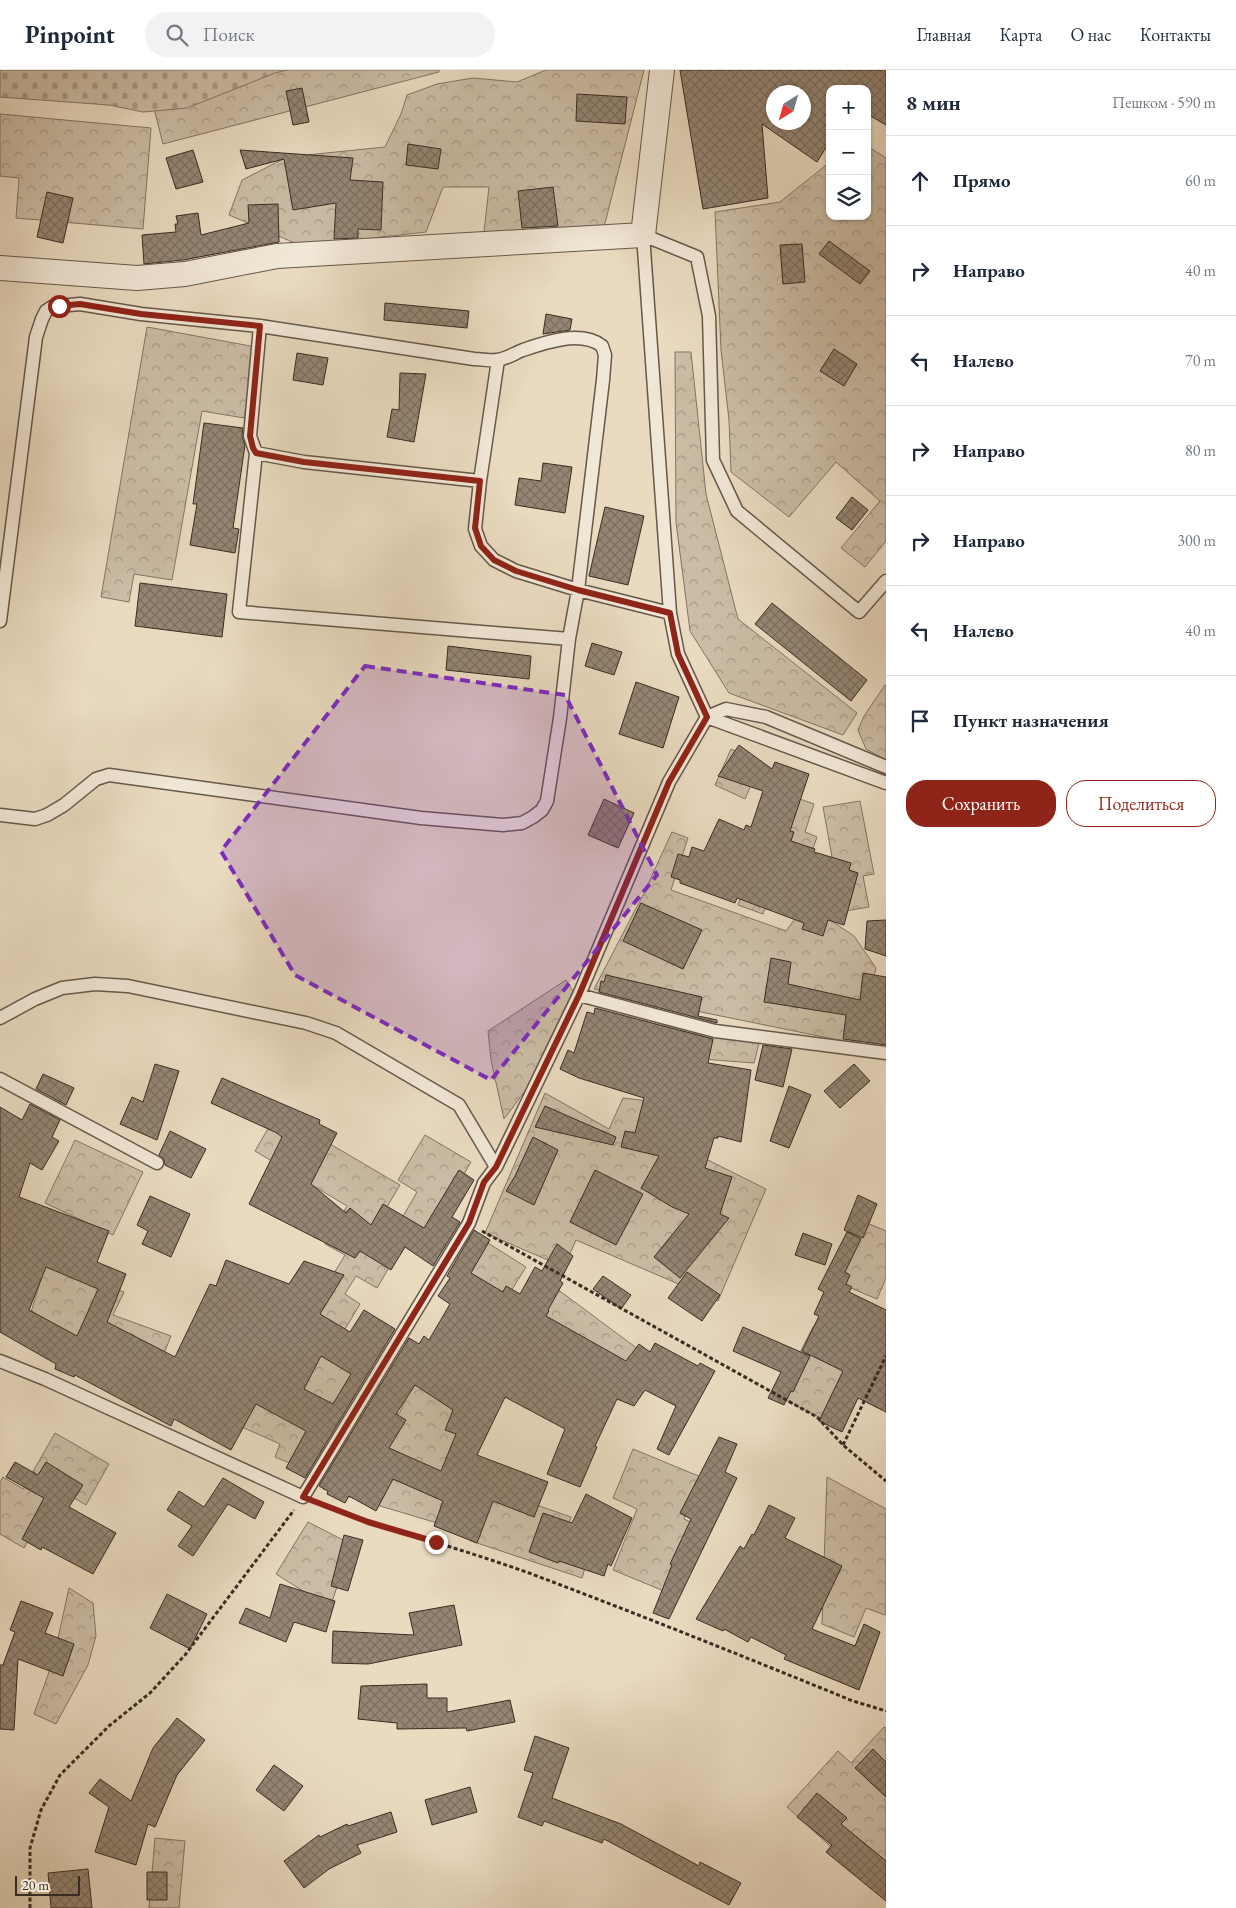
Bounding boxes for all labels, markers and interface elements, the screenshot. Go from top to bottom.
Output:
search box [145,12,495,57]
text: Pinpoint [25,19,115,50]
icon: search [163,21,191,49]
text: Поиск [203,22,255,47]
text: Главная [917,23,971,46]
text: Карта [999,23,1042,46]
text: О нас [1070,23,1112,46]
text: Контакты [1140,23,1211,46]
north arrow [766,85,811,130]
map controls [826,85,871,220]
button: + [826,85,871,130]
text: 8 мин [906,89,961,116]
text: Пешком · 590 m [1112,92,1216,113]
button: − [826,130,871,175]
icon: ahead [906,167,934,195]
text: Прямо [953,168,1011,193]
text: 60 m [1185,170,1216,191]
button: layers [826,175,871,220]
icon: right [906,257,934,285]
text: Направо [953,258,1025,283]
text: 40 m [1185,260,1216,281]
route start [48,295,71,318]
icon: left [906,347,934,375]
text: Налево [953,348,1014,373]
text: 70 m [1185,350,1216,371]
icon: right [906,437,934,465]
text: Направо [953,438,1025,463]
text: 80 m [1185,440,1216,461]
icon: right [906,527,934,555]
text: Направо [953,528,1025,553]
text: 300 m [1177,530,1216,551]
icon: left [906,617,934,645]
text: Налево [953,618,1014,643]
text: 40 m [1185,620,1216,641]
icon: arrive [906,707,934,735]
text: Пункт назначения [953,708,1109,733]
button: Сохранить [906,780,1056,827]
button: Поделиться [1066,780,1216,827]
route end [425,1531,448,1554]
scale bar [15,1873,80,1896]
text: 20 m [22,1876,49,1894]

